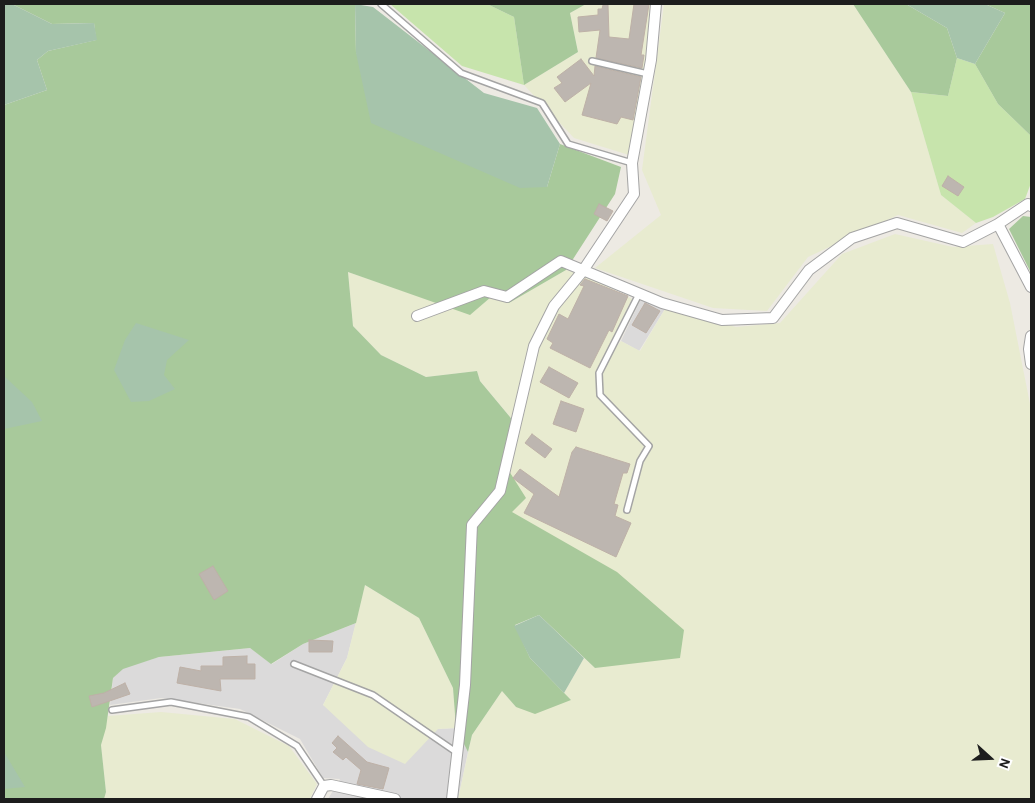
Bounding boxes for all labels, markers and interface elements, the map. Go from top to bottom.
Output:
north arrow [965,733,1015,783]
text: N [996,756,1012,770]

